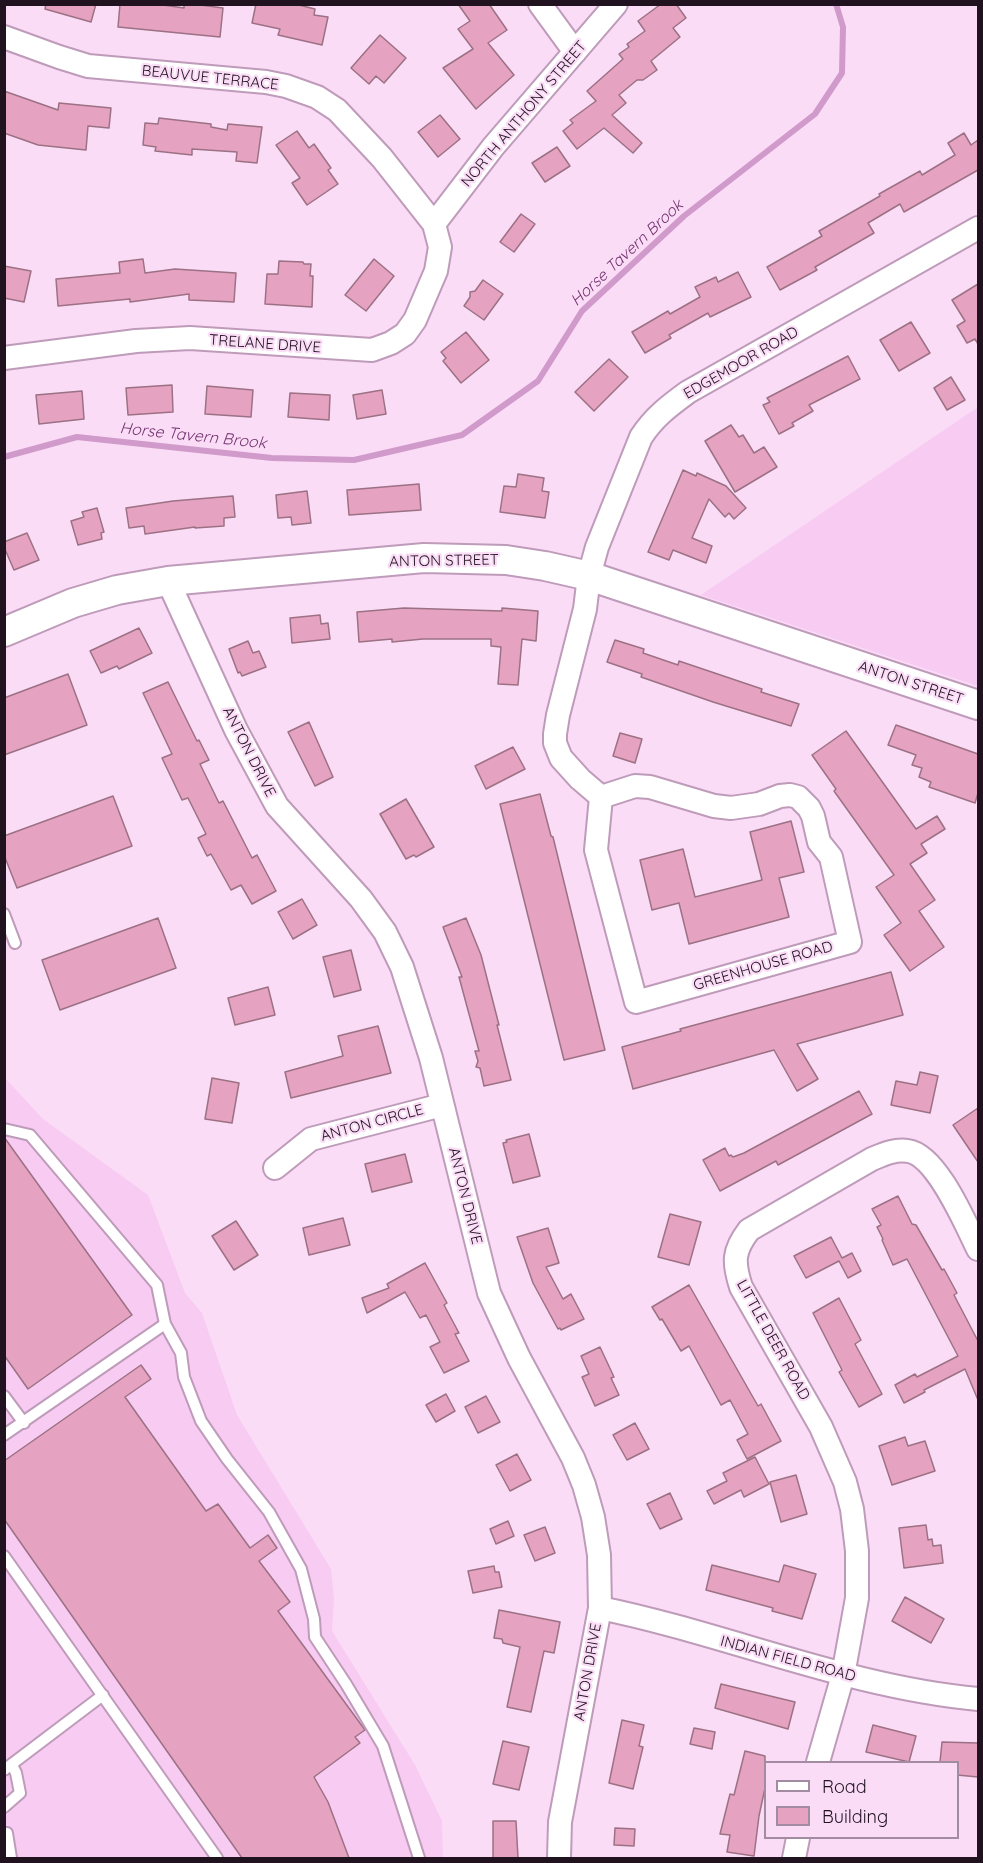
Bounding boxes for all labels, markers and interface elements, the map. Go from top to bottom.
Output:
street label: NORTH ANTHONY STREET [458,37,590,191]
street label: BEAUVUE TERRACE [141,62,279,94]
water label: Horse Tavern Brook [567,196,687,310]
street label: EDGEMOOR ROAD [680,323,802,403]
street label: TRELANE DRIVE [209,331,321,357]
water label: Horse Tavern Brook [119,419,267,453]
street label: ANTON STREET [389,551,499,571]
street label: ANTON STREET [856,658,966,708]
street label: ANTON DRIVE [219,704,279,800]
street label: GREENHOUSE ROAD [691,937,835,995]
street label: ANTON CIRCLE [319,1101,425,1145]
street label: ANTON DRIVE [444,1146,486,1246]
street label: LITTLE DEER ROAD [732,1277,814,1403]
street label: ANTON DRIVE [571,1622,605,1722]
street label: INDIAN FIELD ROAD [718,1632,858,1686]
legend [764,1761,959,1839]
text: Road [822,1775,867,1798]
text: Building [822,1805,888,1828]

